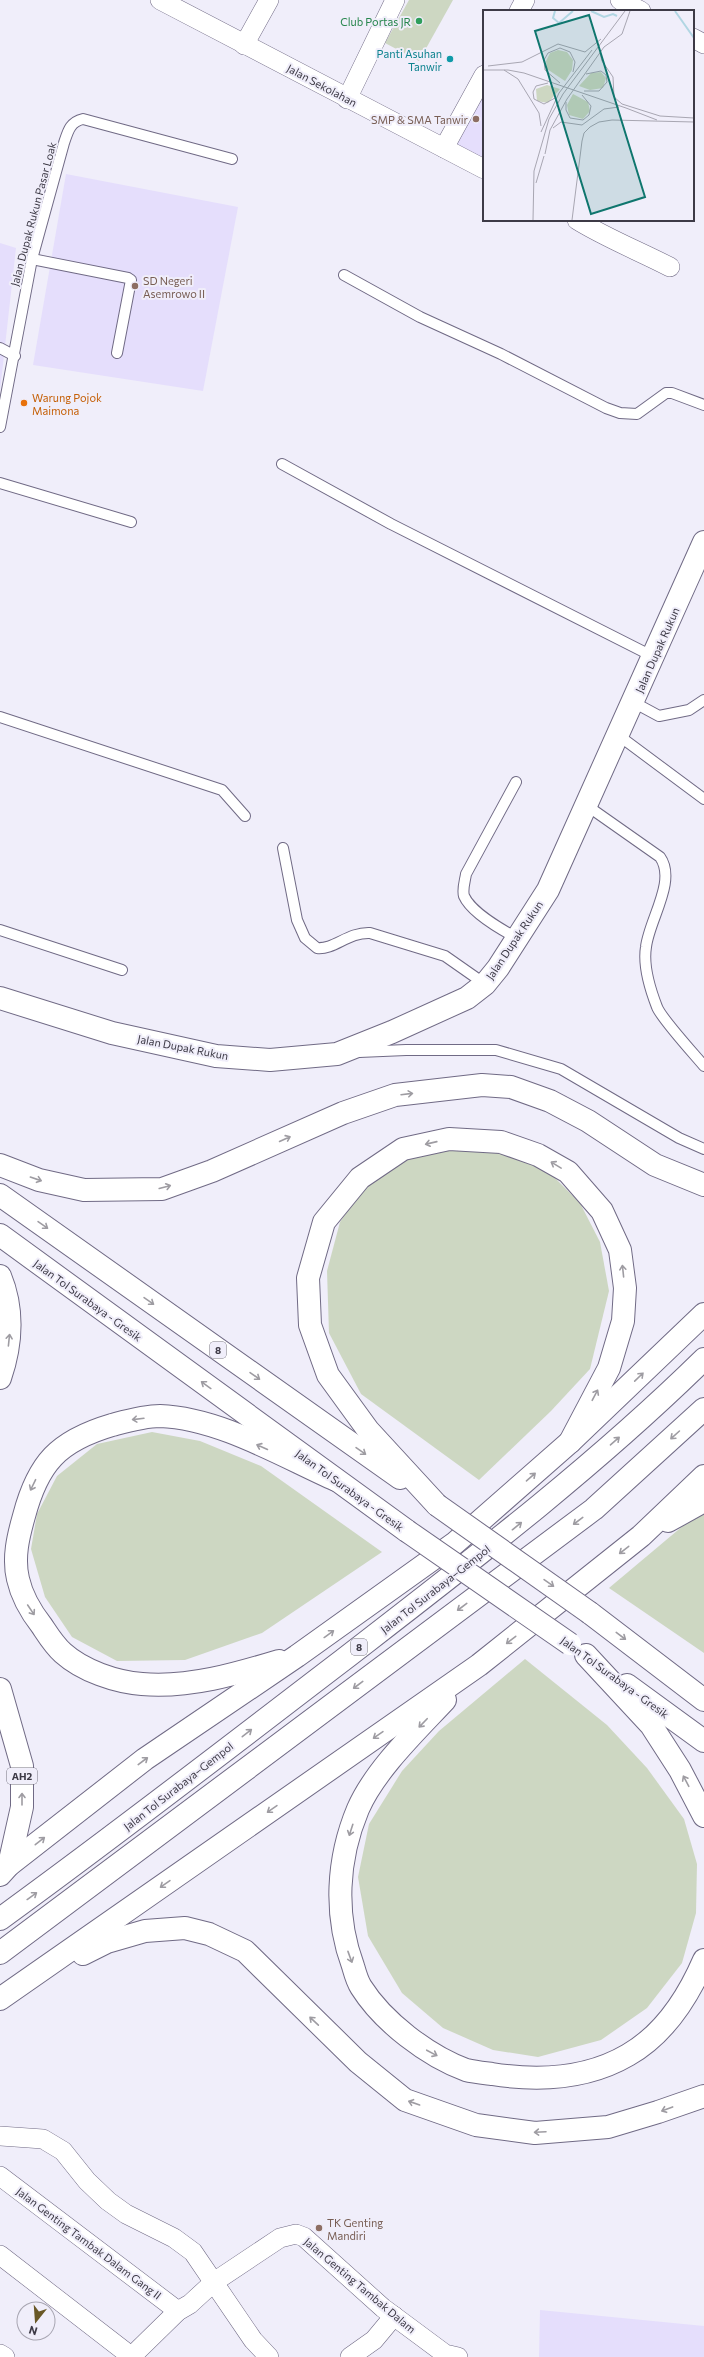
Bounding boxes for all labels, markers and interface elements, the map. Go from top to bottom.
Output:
inset map [483,10,694,221]
place label: Club Portas JR [340,15,412,29]
marker: Club Portas JR [414,16,424,26]
place label: Panti Asuhan Tanwir [376,47,443,73]
marker: Panti Asuhan Tanwir [445,54,455,64]
street label: Jalan Sekolahan [284,61,359,110]
place label: SMP & SMA Tanwir [371,113,469,126]
marker: SMP & SMA Tanwir [471,114,481,124]
street label: Jalan Dupak Rukun Pasar Loak [7,140,60,288]
place label: SD Negeri Asemrowo II [143,274,205,300]
marker: SD Negeri Asemrowo II [130,281,140,291]
place label: Warung Pojok Maimona [32,391,102,417]
marker: Warung Pojok Maimona [19,398,29,408]
street label: Jalan Dupak Rukun [632,605,683,695]
street label: Jalan Dupak Rukun [483,898,546,982]
street label: Jalan Dupak Rukun [136,1032,230,1063]
one-way arrow [400,1090,413,1098]
one-way arrow [279,1134,291,1142]
one-way arrow [425,1139,438,1147]
one-way arrow [551,1161,562,1169]
one-way arrow [30,1175,42,1183]
one-way arrow [158,1183,171,1190]
one-way arrow [38,1221,49,1229]
street label: Jalan Tol Surabaya - Gresik [31,1256,145,1344]
one-way arrow [619,1265,626,1278]
one-way arrow [144,1296,155,1305]
one-way arrow [5,1334,13,1347]
road number: 8 [210,1342,226,1358]
one-way arrow [250,1372,261,1380]
one-way arrow [634,1372,644,1381]
one-way arrow [200,1381,211,1389]
one-way arrow [592,1389,599,1401]
one-way arrow [132,1415,145,1423]
one-way arrow [670,1431,680,1440]
one-way arrow [610,1437,621,1446]
one-way arrow [257,1443,269,1450]
street label: Jalan Tol Surabaya - Gresik [293,1446,407,1534]
one-way arrow [356,1447,367,1455]
one-way arrow [525,1472,536,1481]
one-way arrow [29,1479,36,1491]
one-way arrow [572,1517,583,1525]
one-way arrow [511,1522,522,1530]
street label: Jalan Tol Surabaya–Gempol [378,1542,493,1637]
one-way arrow [619,1546,629,1555]
one-way arrow [543,1579,554,1587]
one-way arrow [457,1603,468,1612]
one-way arrow [27,1604,35,1616]
one-way arrow [323,1630,334,1638]
one-way arrow [616,1632,627,1641]
street label: Jalan Tol Surabaya - Gresik [558,1633,672,1721]
one-way arrow [506,1635,517,1644]
road number: 8 [351,1639,367,1655]
one-way arrow [353,1681,364,1689]
one-way arrow [418,1718,428,1728]
one-way arrow [241,1729,252,1737]
one-way arrow [373,1731,384,1739]
street label: Jalan Tol Surabaya–Gempol [121,1739,236,1834]
one-way arrow [137,1757,148,1765]
road number: AH2 [7,1768,37,1784]
one-way arrow [681,1775,689,1787]
one-way arrow [18,1793,26,1806]
one-way arrow [266,1805,277,1813]
one-way arrow [347,1823,354,1836]
one-way arrow [34,1837,45,1845]
one-way arrow [160,1880,171,1888]
one-way arrow [26,1892,37,1900]
one-way arrow [346,1951,354,1963]
one-way arrow [310,2017,320,2026]
one-way arrow [426,2050,438,2057]
one-way arrow [409,2099,421,2107]
one-way arrow [661,2106,674,2113]
one-way arrow [534,2129,547,2136]
street label: Jalan Genting Tambak Dalam Gang II [13,2184,164,2303]
place label: TK Genting Mandiri [327,2216,383,2242]
marker: TK Genting Mandiri [314,2223,324,2233]
street label: Jalan Genting Tambak Dalam [301,2235,418,2336]
north arrow [16,2301,56,2341]
text: N [27,2324,39,2338]

